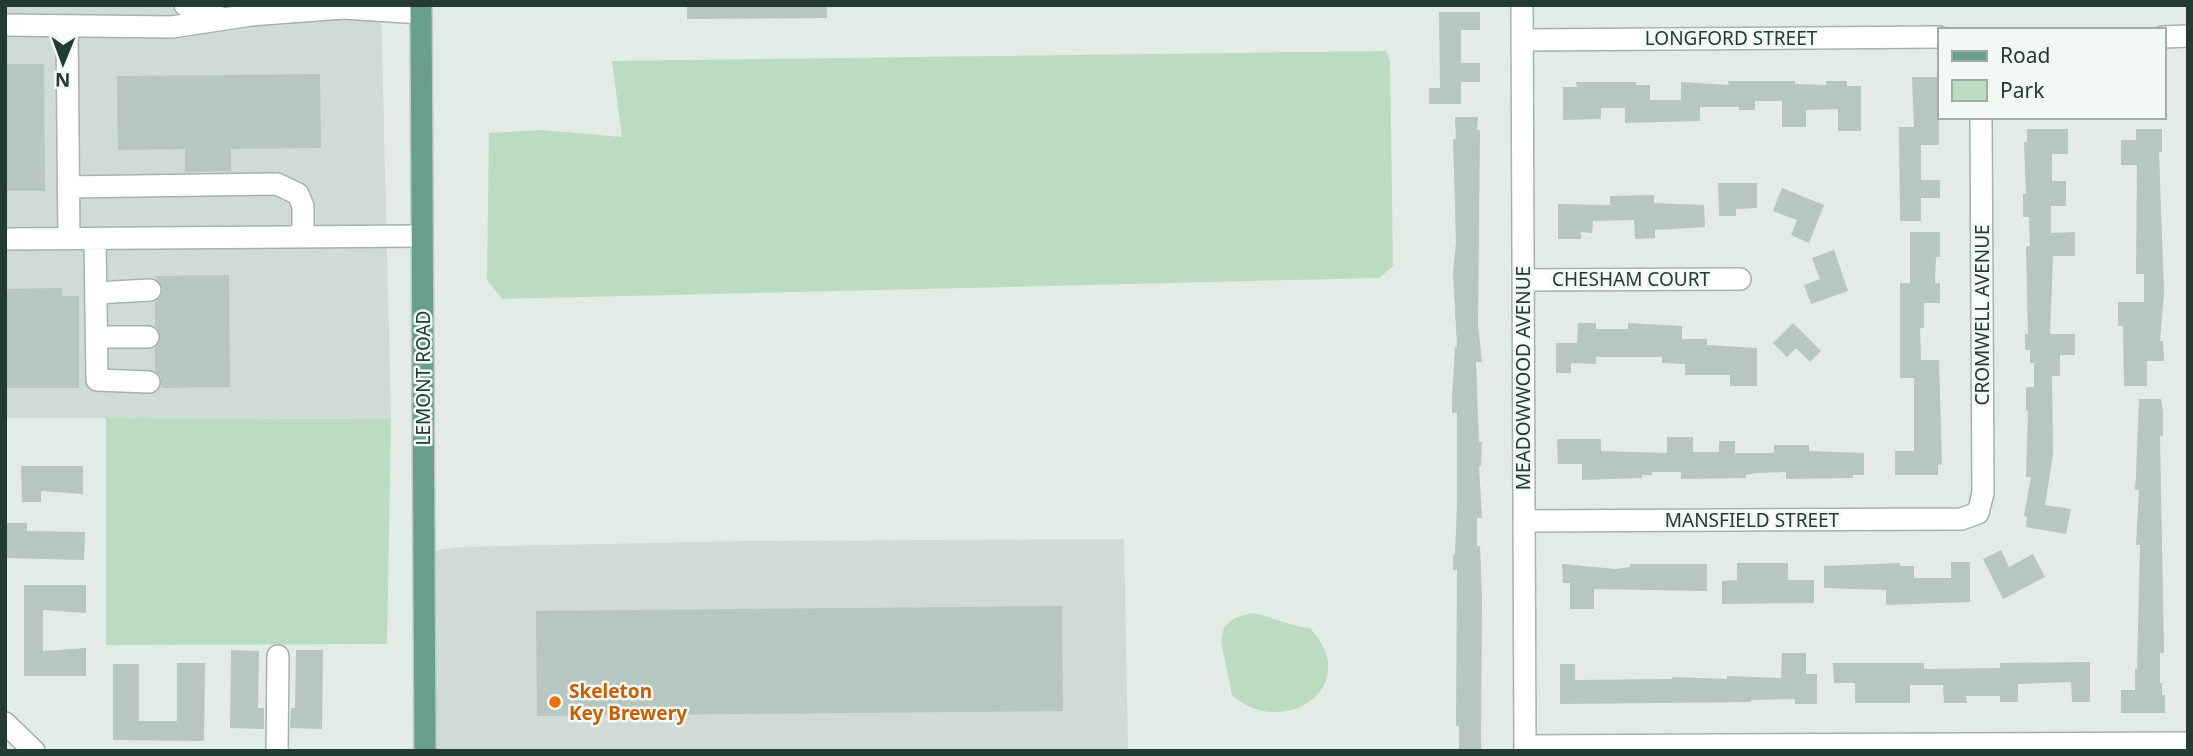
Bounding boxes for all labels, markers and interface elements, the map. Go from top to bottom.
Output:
street label: LONGFORD STREET [1645,25,1818,51]
north arrow [28,28,98,98]
legend [1938,28,2165,119]
text: Road [2000,41,2050,69]
text: N [55,67,71,93]
text: Park [2000,76,2045,104]
street label: CROMWELL AVENUE [1969,224,1995,406]
street label: MEADOWWOOD AVENUE [1510,266,1536,490]
street label: CHESHAM COURT [1552,266,1711,292]
street label: LEMONT ROAD [410,311,436,445]
street label: MANSFIELD STREET [1665,507,1840,533]
place label: Skeleton Key Brewery [569,678,687,726]
marker: Skeleton Key Brewery [547,694,563,710]

